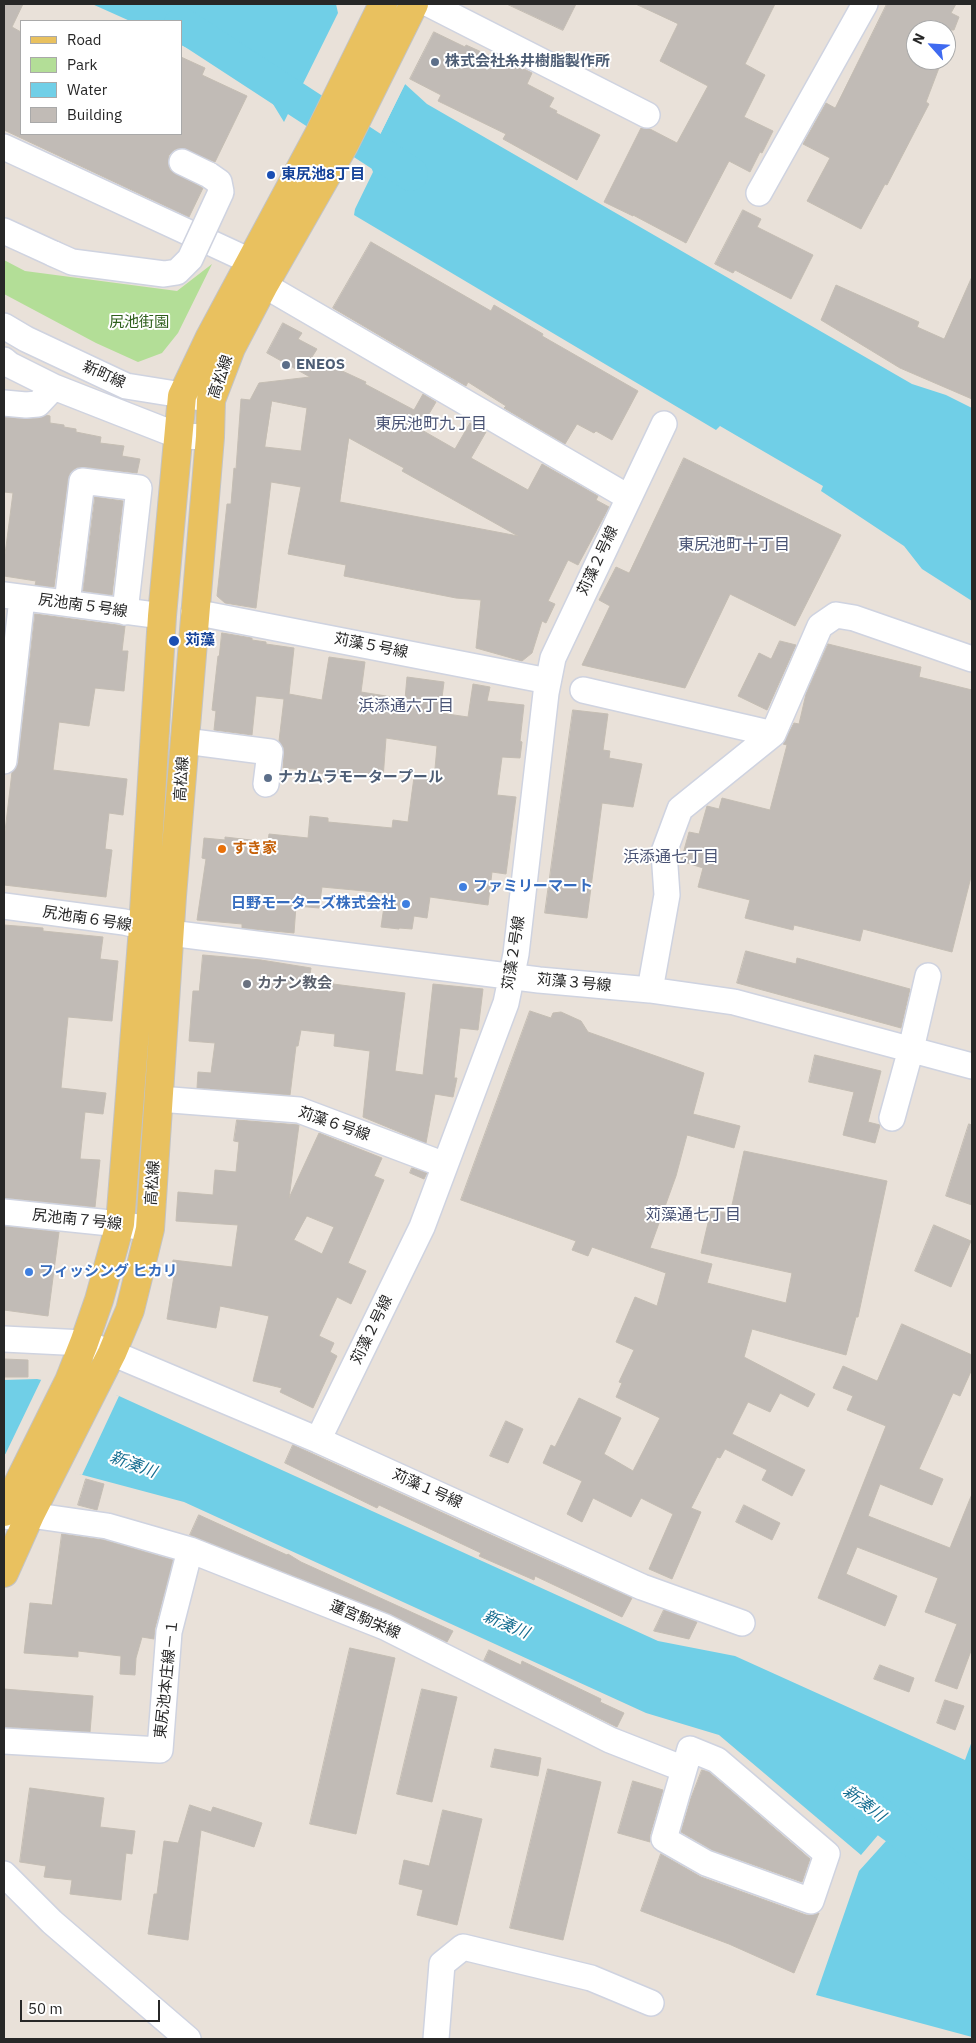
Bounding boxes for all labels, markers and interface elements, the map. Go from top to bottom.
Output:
legend [20,20,182,135]
north arrow [906,20,956,70]
text: Road [67,30,102,49]
text: N [908,30,929,47]
place label: 株式会社糸井樹脂製作所 [445,53,610,71]
text: Park [67,55,97,74]
marker: 株式会社糸井樹脂製作所 [429,56,441,68]
text: Water [67,80,107,99]
text: Building [67,105,122,124]
place label: 東尻池8丁目 [281,166,365,184]
marker: 東尻池8丁目 [265,169,277,181]
park label: 尻池街園 [109,314,169,332]
street label: 高松線 [205,353,237,401]
place label: ENEOS [296,356,345,374]
street label: 新町線 [80,358,128,392]
marker: ENEOS [280,359,292,371]
district label: 東尻池町九丁目 [375,414,487,434]
street label: 苅藻２号線 [574,523,622,599]
district label: 東尻池町十丁目 [678,535,790,555]
street label: 尻池南５号線 [37,591,129,621]
street label: 苅藻５号線 [332,630,410,662]
place label: 苅藻 [185,632,215,650]
marker: 苅藻 [167,634,181,648]
district label: 浜添通六丁目 [358,696,454,716]
street label: 高松線 [171,756,193,802]
place label: ナカムラモータープール [278,769,443,787]
marker: ナカムラモータープール [262,772,274,784]
place label: すき家 [232,840,277,858]
marker: すき家 [216,843,228,855]
district label: 浜添通七丁目 [623,847,719,867]
place label: ファミリーマート [473,878,593,896]
marker: ファミリーマート [457,881,469,893]
place label: 日野モーターズ株式会社 [231,895,396,913]
marker: 日野モーターズ株式会社 [400,898,412,910]
street label: 尻池南６号線 [41,903,133,935]
street label: 苅藻２号線 [499,915,529,991]
street label: 苅藻３号線 [536,971,612,995]
place label: カナン教会 [257,975,332,993]
marker: カナン教会 [241,978,253,990]
street label: 苅藻６号線 [296,1103,372,1145]
street label: 高松線 [142,1160,164,1206]
district label: 苅藻通七丁目 [645,1205,741,1225]
street label: 尻池南７号線 [31,1206,123,1234]
place label: フィッシング ヒカリ [39,1263,178,1281]
marker: フィッシング ヒカリ [23,1266,35,1278]
street label: 苅藻２号線 [347,1292,397,1368]
water label: 新湊川 [107,1448,159,1482]
street label: 苅藻１号線 [389,1466,465,1512]
street label: 蓮宮駒栄線 [327,1597,403,1643]
water label: 新湊川 [480,1607,532,1643]
street label: 東尻池本庄線－１ [152,1618,182,1740]
water label: 新湊川 [839,1782,889,1826]
scale bar [22,1990,162,2022]
text: 50 m [28,1999,63,2018]

